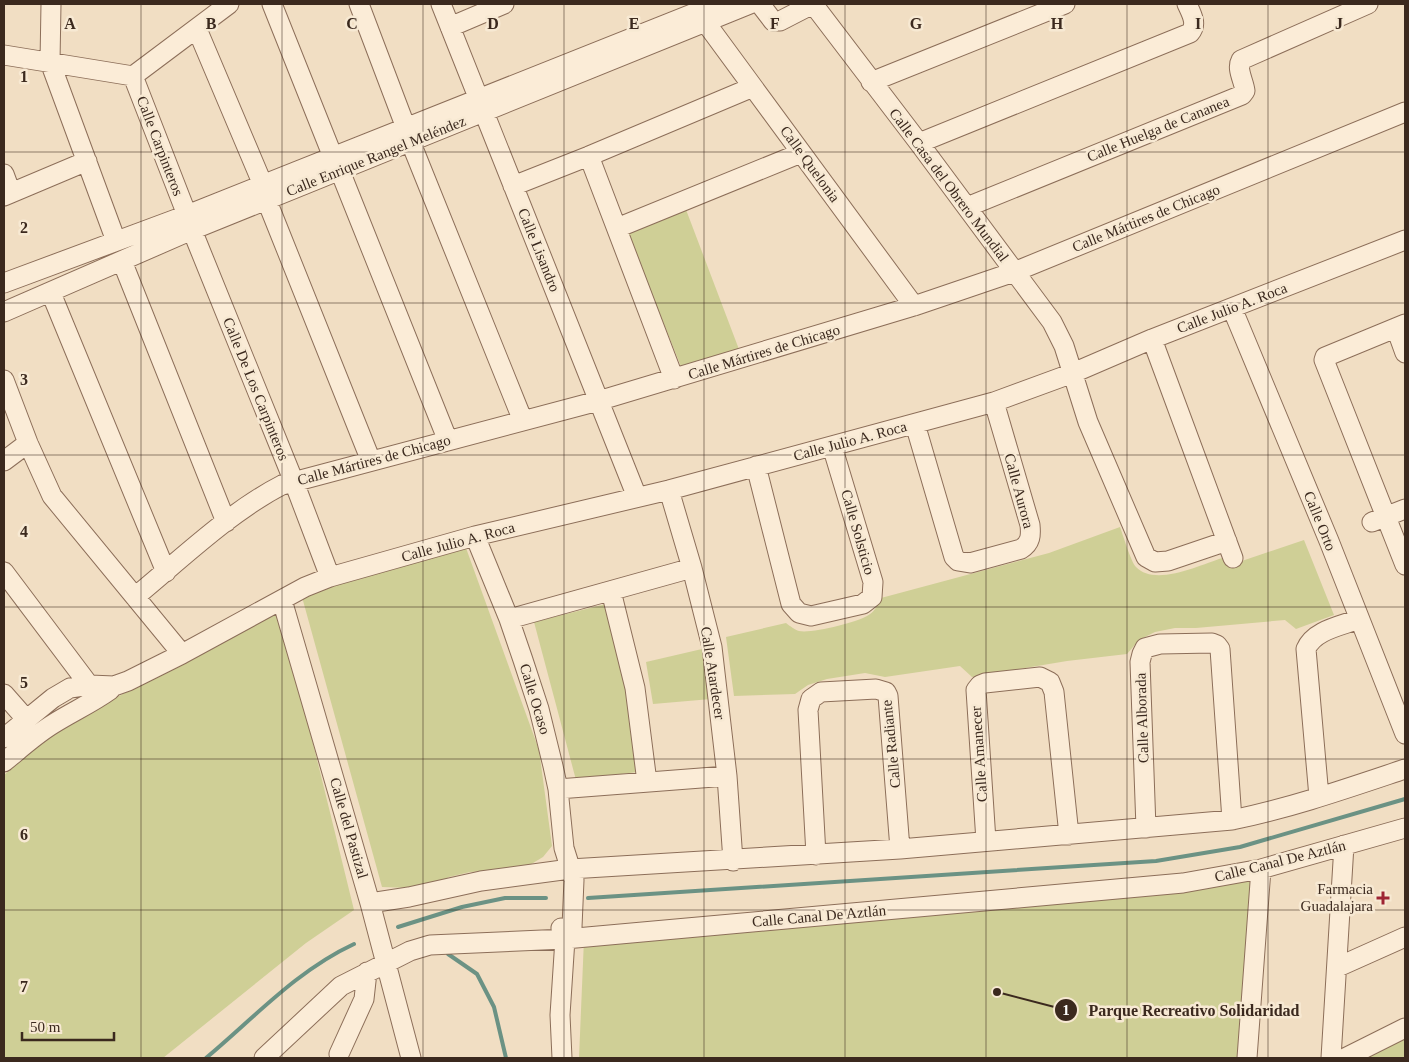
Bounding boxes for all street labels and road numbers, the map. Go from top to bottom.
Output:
street label: Calle Huelga de Cananea [1085,93,1232,165]
street label: Calle Carpinteros [134,94,186,198]
street label: Calle Casa del Obrero Mundial [886,105,1012,265]
street label: Calle Enrique Rangel Meléndez [284,112,468,199]
street label: Calle Quelonia [777,123,843,206]
street label: Calle Mártires de Chicago [1070,181,1222,255]
street label: Calle Lisandro [515,206,563,294]
street label: Calle Julio A. Roca [1175,280,1290,336]
street label: Calle De Los Carpinteros [220,315,292,463]
street label: Calle Mártires de Chicago [686,321,842,383]
street label: Calle Julio A. Roca [792,418,909,464]
street label: Calle Mártires de Chicago [296,432,452,488]
street label: Calle Aurora [1001,452,1037,531]
street label: Calle Solsticio [838,488,878,576]
street label: Calle Orto [1301,489,1339,553]
street label: Calle Julio A. Roca [400,519,517,565]
street label: Calle Atardecer [698,625,728,721]
street label: Calle Ocaso [517,662,553,736]
street label: Calle Alborada [1132,672,1152,763]
street label: Calle Radiante [878,699,904,789]
street label: Calle Amanecer [968,705,990,803]
street label: Calle del Pastizal [327,776,371,880]
street label: Calle Canal De Aztlán [1213,837,1348,885]
street label: Calle Canal De Aztlán [751,902,887,930]

